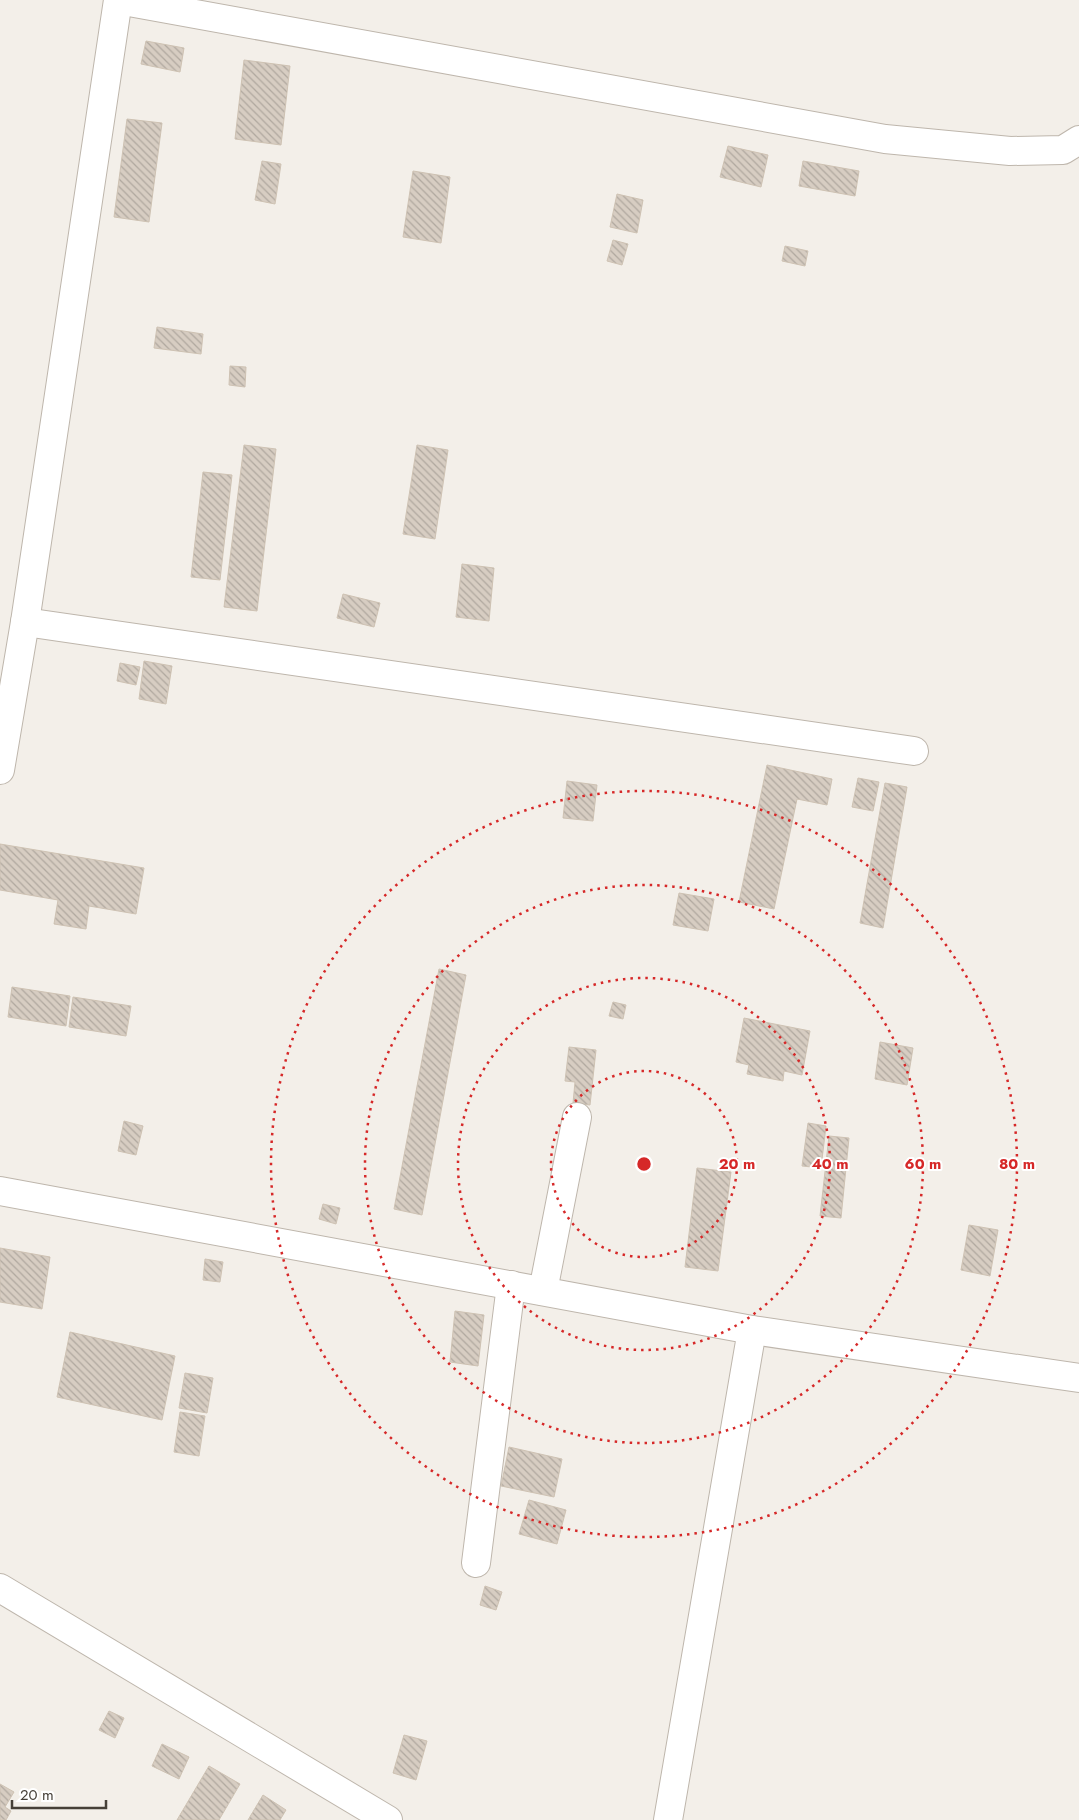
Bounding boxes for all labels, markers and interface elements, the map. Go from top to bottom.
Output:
text: 20 m [719,1153,755,1175]
text: 40 m [811,1153,849,1175]
text: 60 m [905,1153,941,1175]
text: 80 m [999,1153,1035,1175]
centre of rings [635,1155,653,1173]
scale bar [12,1778,106,1810]
text: 20 m [20,1784,54,1806]

